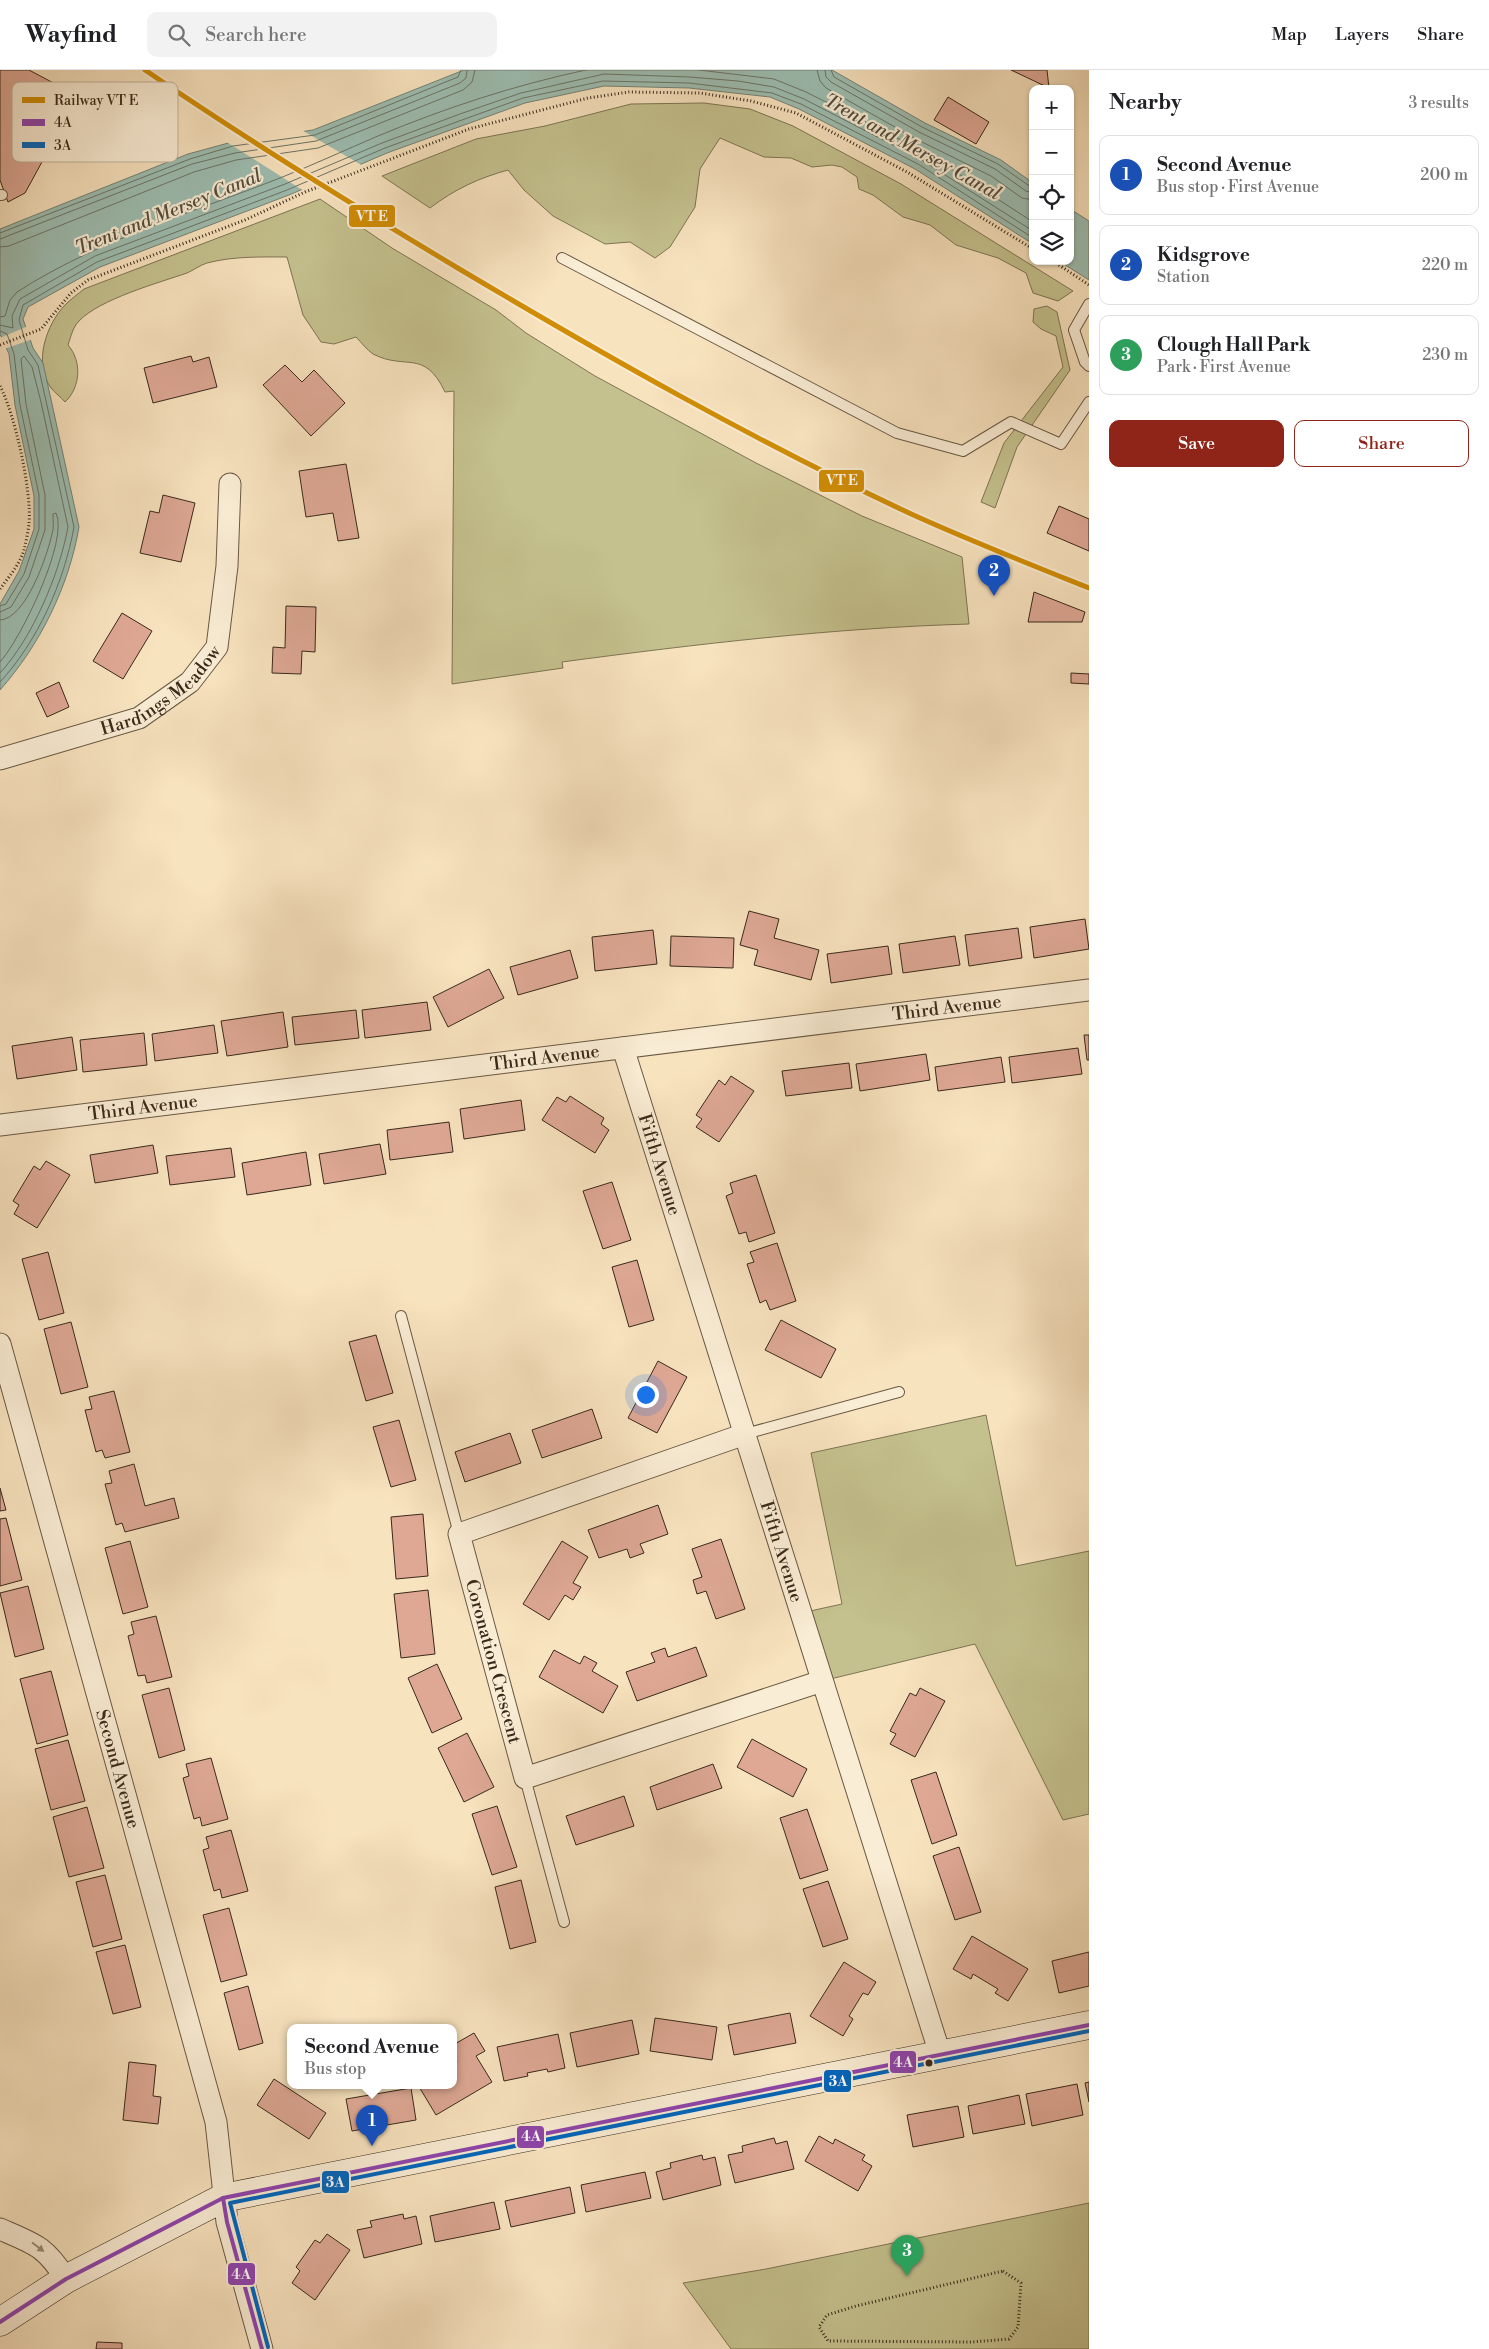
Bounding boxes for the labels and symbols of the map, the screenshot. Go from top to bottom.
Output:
legend [12,82,178,162]
water label: Trent and Mersey Canal [820,88,1005,206]
text: Railway VT E [54,92,138,110]
text: 4A [54,114,72,132]
text: 3A [54,137,72,155]
water label: Trent and Mersey Canal [72,164,265,260]
line badge: VT E [348,204,396,228]
text: VT E [355,208,388,226]
line badge: VT E [818,469,865,493]
text: VT E [825,472,858,490]
pin: 2 [978,555,1010,596]
street label: Hardings Meadow [98,640,226,741]
street label: Third Avenue [891,990,1003,1026]
street label: Third Avenue [489,1040,601,1076]
street label: Third Avenue [87,1090,199,1126]
street label: Fifth Avenue [632,1111,686,1218]
your location [633,1382,659,1408]
street label: Fifth Avenue [754,1498,808,1605]
street label: Coronation Crescent [460,1577,526,1747]
street label: Second Avenue [90,1707,145,1831]
line badge: 4A [889,2050,917,2074]
text: 4A [893,2054,914,2072]
unlabelled marker [924,2058,934,2068]
line badge: 3A [823,2069,852,2093]
text: 3A [829,2073,848,2091]
pin: 1 [356,2105,388,2146]
line badge: 4A [516,2125,545,2149]
text: 4A [521,2128,542,2146]
line badge: 3A [321,2170,350,2194]
text: 3A [326,2174,345,2192]
pin: 3 [891,2235,923,2276]
one-way arrow [31,2242,44,2253]
line badge: 4A [227,2262,256,2286]
text: 4A [231,2266,252,2284]

